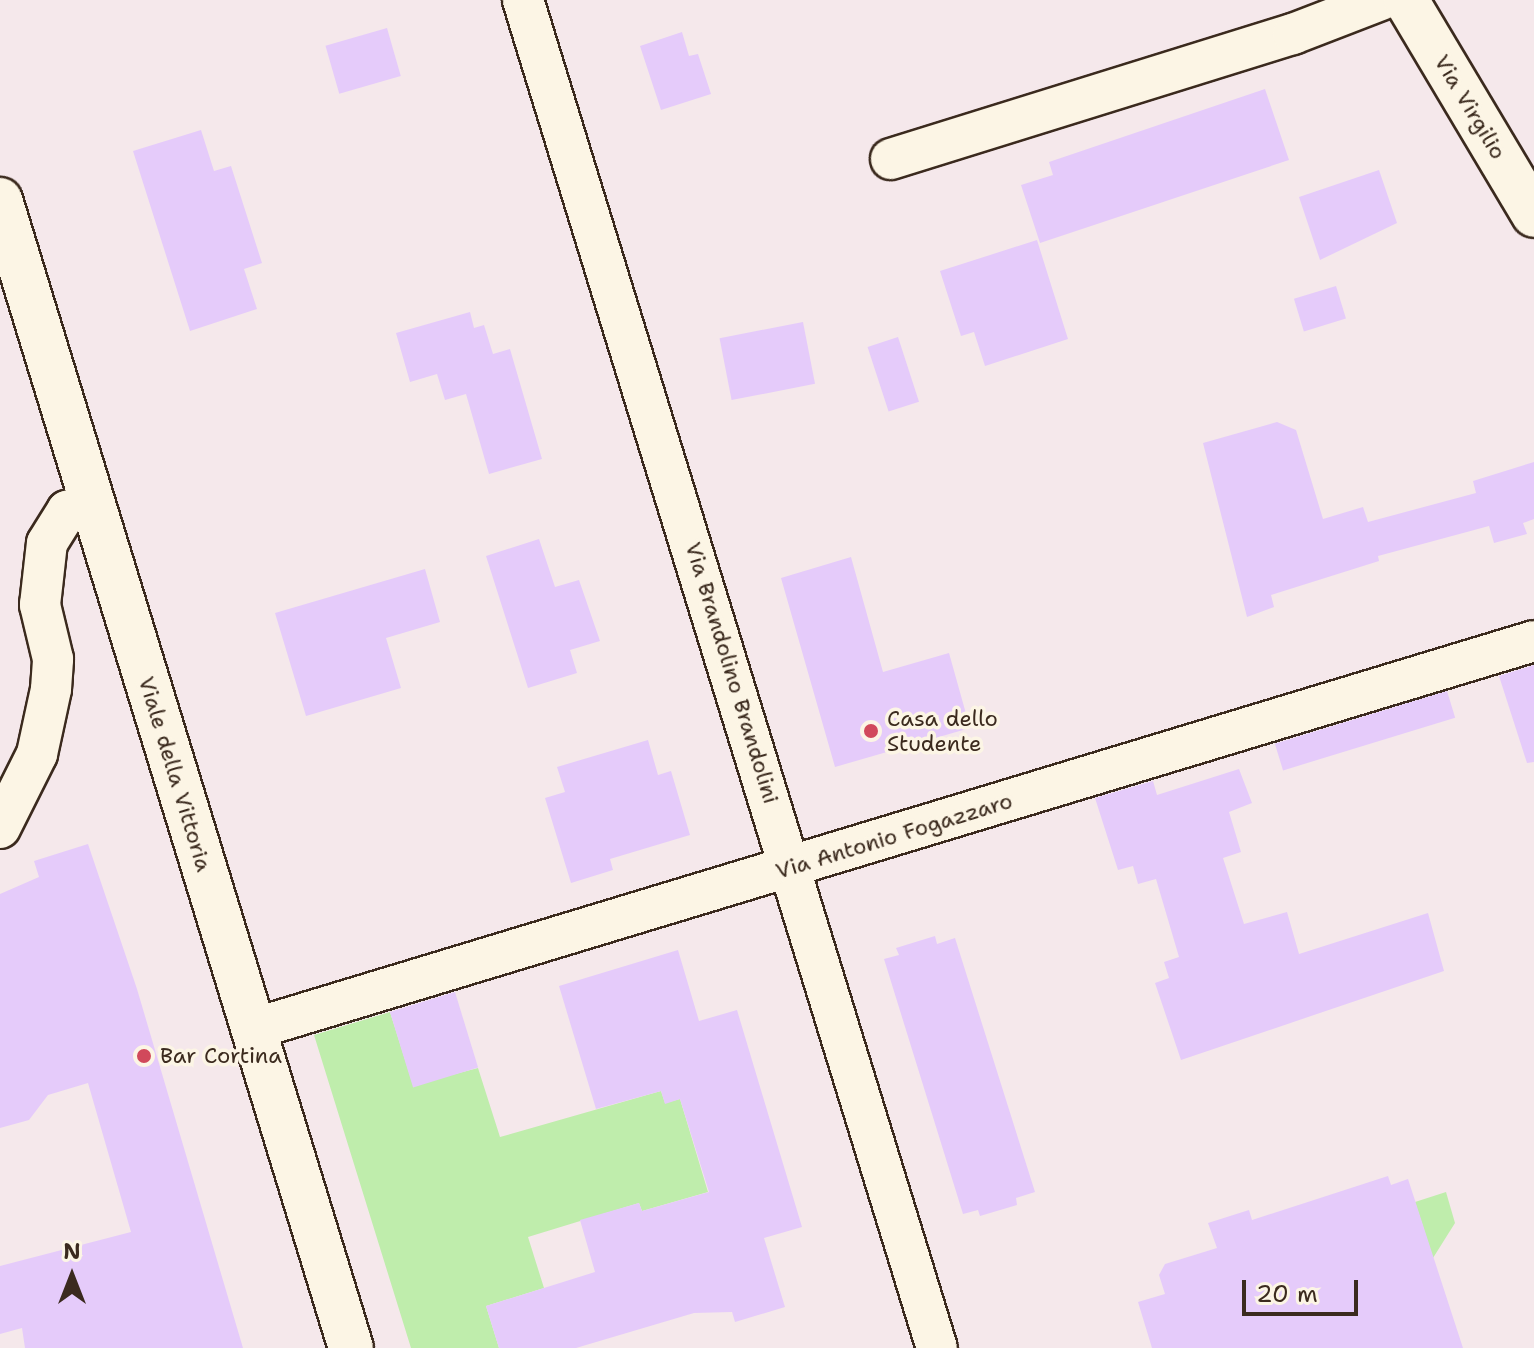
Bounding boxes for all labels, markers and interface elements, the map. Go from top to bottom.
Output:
street label: Via Virgilio [1429,50,1511,164]
street label: Via Brandolino Brandolini [680,539,784,807]
street label: Viale della Vittoria [133,673,217,875]
place label: Casa dello Studente [887,705,998,756]
marker: Casa dello Studente [862,722,880,740]
street label: Via Antonio Fogazzaro [772,787,1016,885]
place label: Bar Cortina [160,1043,282,1069]
marker: Bar Cortina [135,1047,153,1065]
north arrow [32,1236,112,1316]
text: N [63,1237,81,1266]
scale bar [1246,1264,1362,1314]
text: 20 m [1256,1278,1318,1310]

